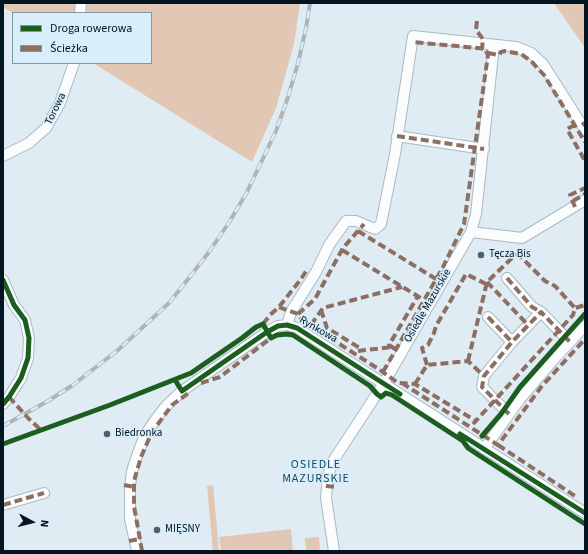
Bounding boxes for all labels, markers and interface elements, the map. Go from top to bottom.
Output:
legend [12,12,152,64]
text: Droga rowerowa [50,20,132,37]
text: Ścieżka [50,40,88,57]
street label: Torowa [43,91,69,127]
place label: Tęcza Bis [489,248,531,262]
marker: Tęcza Bis [476,250,486,260]
street label: Osiedle Mazurskie [402,267,454,345]
street label: Rynkowa [297,314,339,346]
place label: Biedronka [115,427,162,441]
marker: Biedronka [102,429,112,439]
district label: OSIEDLE MAZURSKIE [282,458,350,486]
north arrow [12,502,52,542]
text: N [37,519,52,528]
place label: MIĘSNY [165,523,200,537]
marker: MIĘSNY [152,525,162,535]

